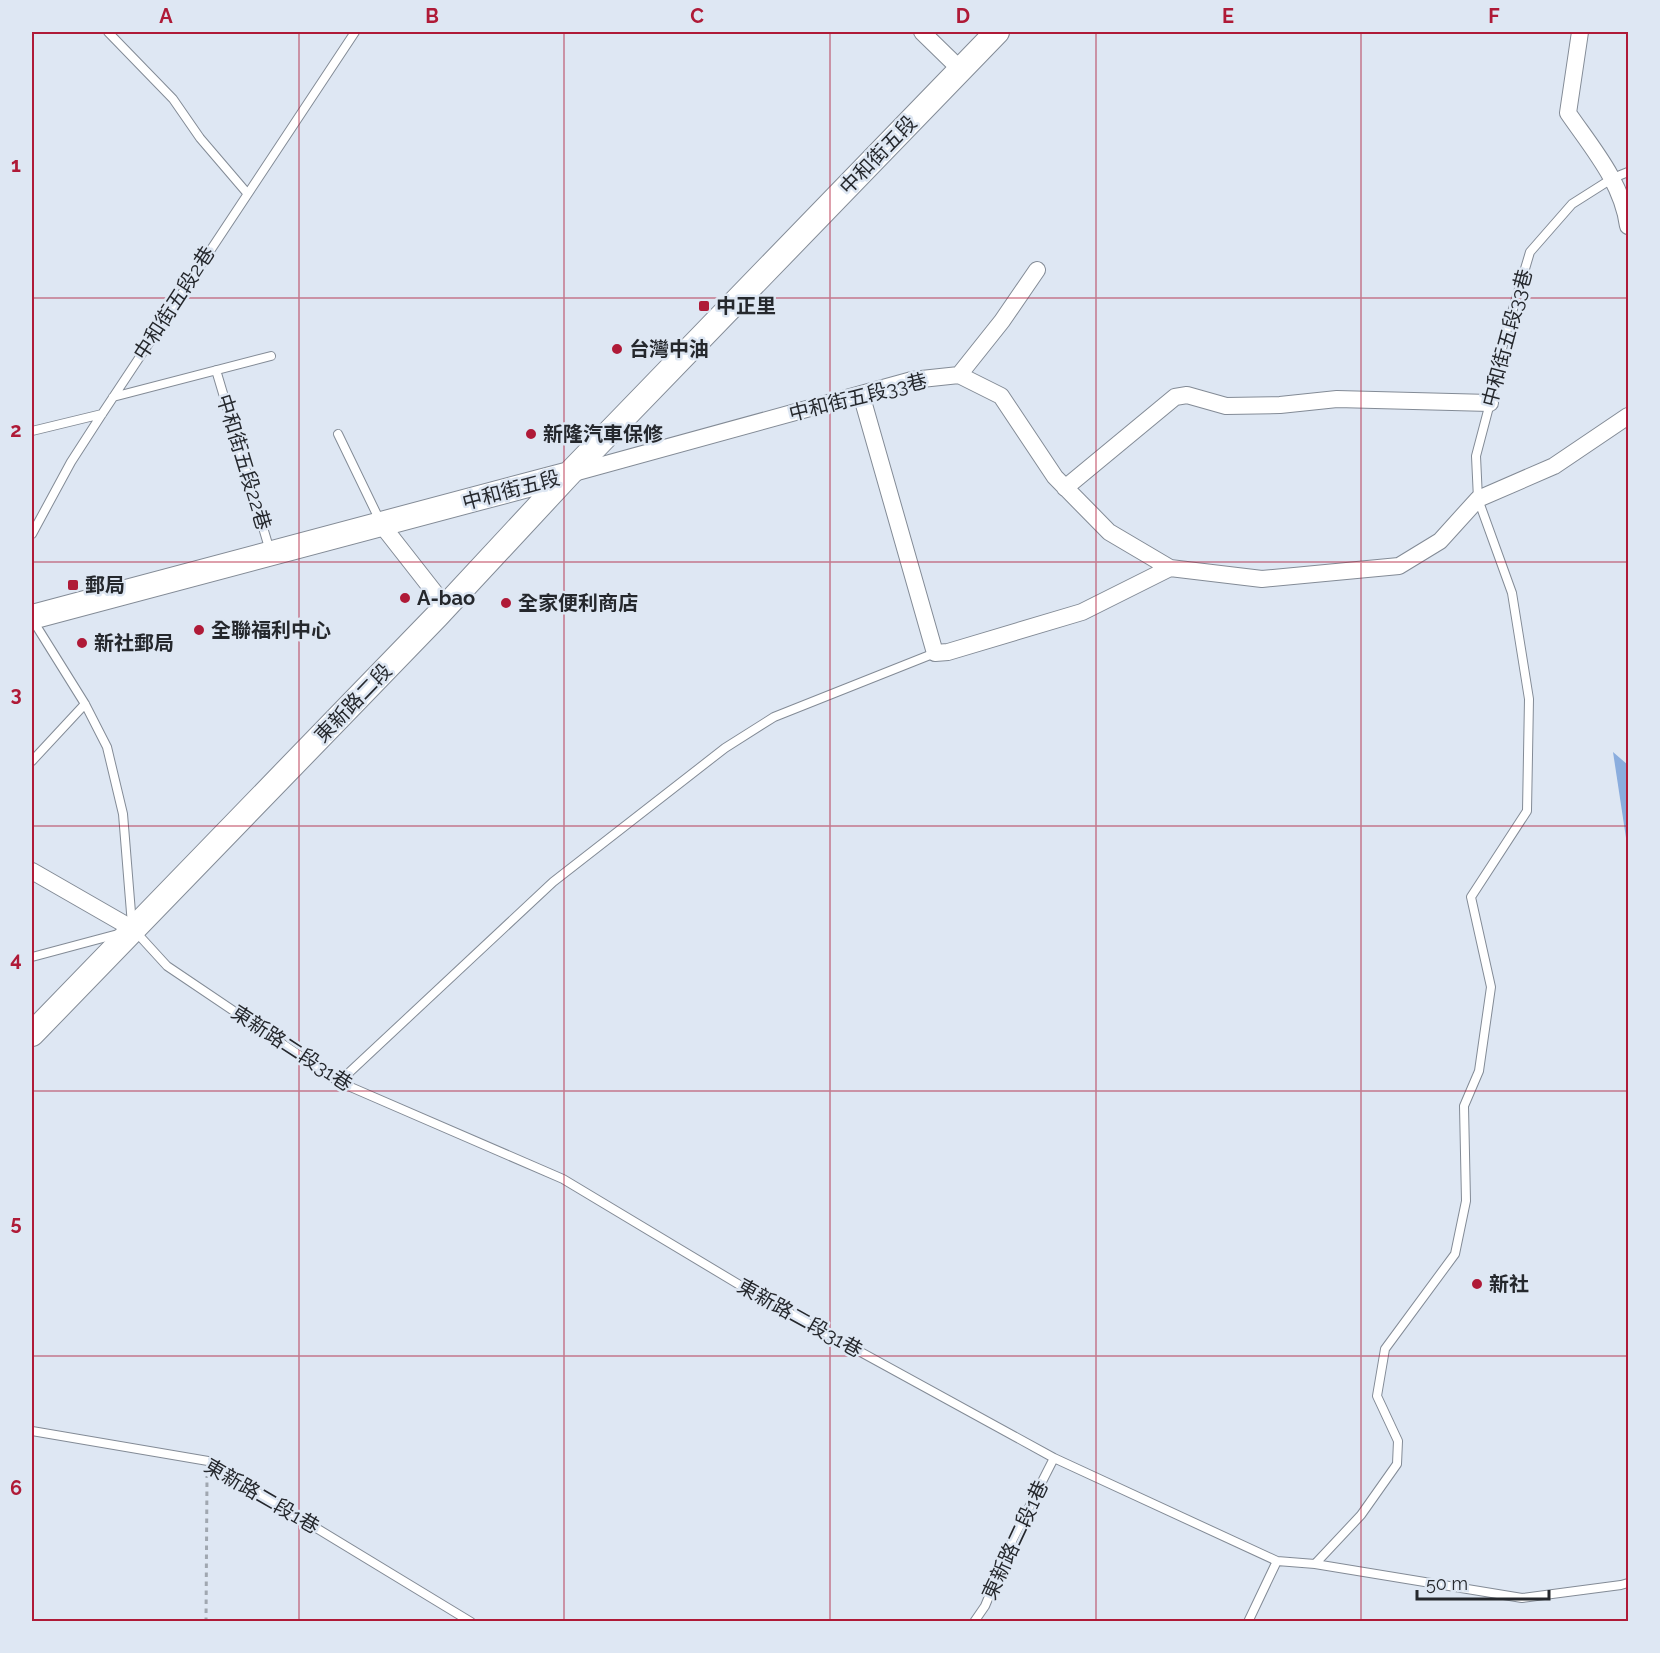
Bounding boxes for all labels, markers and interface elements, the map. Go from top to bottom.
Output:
text: A [159,4,173,28]
text: B [425,4,439,28]
text: C [690,4,704,28]
text: D [956,4,970,28]
text: E [1222,4,1234,28]
text: F [1488,4,1500,28]
street label: 中和街五段 [835,111,921,199]
text: 1 [11,153,21,177]
street label: 中和街五段2巷 [128,242,220,364]
street label: 中和街五段33巷 [1477,267,1537,409]
place label: 中正里 [716,294,776,318]
marker: 中正里 [697,299,711,313]
place label: 台灣中油 [629,337,709,361]
marker: 台灣中油 [610,342,624,356]
street label: 中和街五段33巷 [787,368,929,426]
street label: 中和街五段22巷 [212,391,276,533]
text: 2 [10,418,22,442]
place label: 新隆汽車保修 [543,422,663,446]
marker: 新隆汽車保修 [524,427,538,441]
street label: 中和街五段 [460,465,562,515]
place label: 郵局 [85,573,125,597]
marker: 郵局 [66,578,80,592]
place label: A-bao [417,586,475,610]
marker: A-bao [398,591,412,605]
place label: 全家便利商店 [518,591,638,615]
marker: 全家便利商店 [499,596,513,610]
place label: 全聯福利中心 [211,618,331,642]
marker: 全聯福利中心 [192,623,206,637]
place label: 新社郵局 [94,631,174,655]
marker: 新社郵局 [75,636,89,650]
street label: 東新路二段 [310,659,396,747]
text: 3 [10,682,22,706]
text: 4 [10,947,22,971]
street label: 東新路二段31巷 [227,1000,357,1096]
text: 5 [10,1211,22,1235]
place label: 新社 [1489,1272,1529,1296]
street label: 東新路二段31巷 [733,1274,867,1362]
marker: 新社 [1470,1277,1484,1291]
street label: 東新路二段1巷 [200,1453,324,1539]
text: 6 [10,1476,22,1500]
street label: 東新路二段1巷 [977,1477,1053,1603]
scale bar [1417,1563,1549,1601]
text: 50 m [1426,1573,1468,1594]

